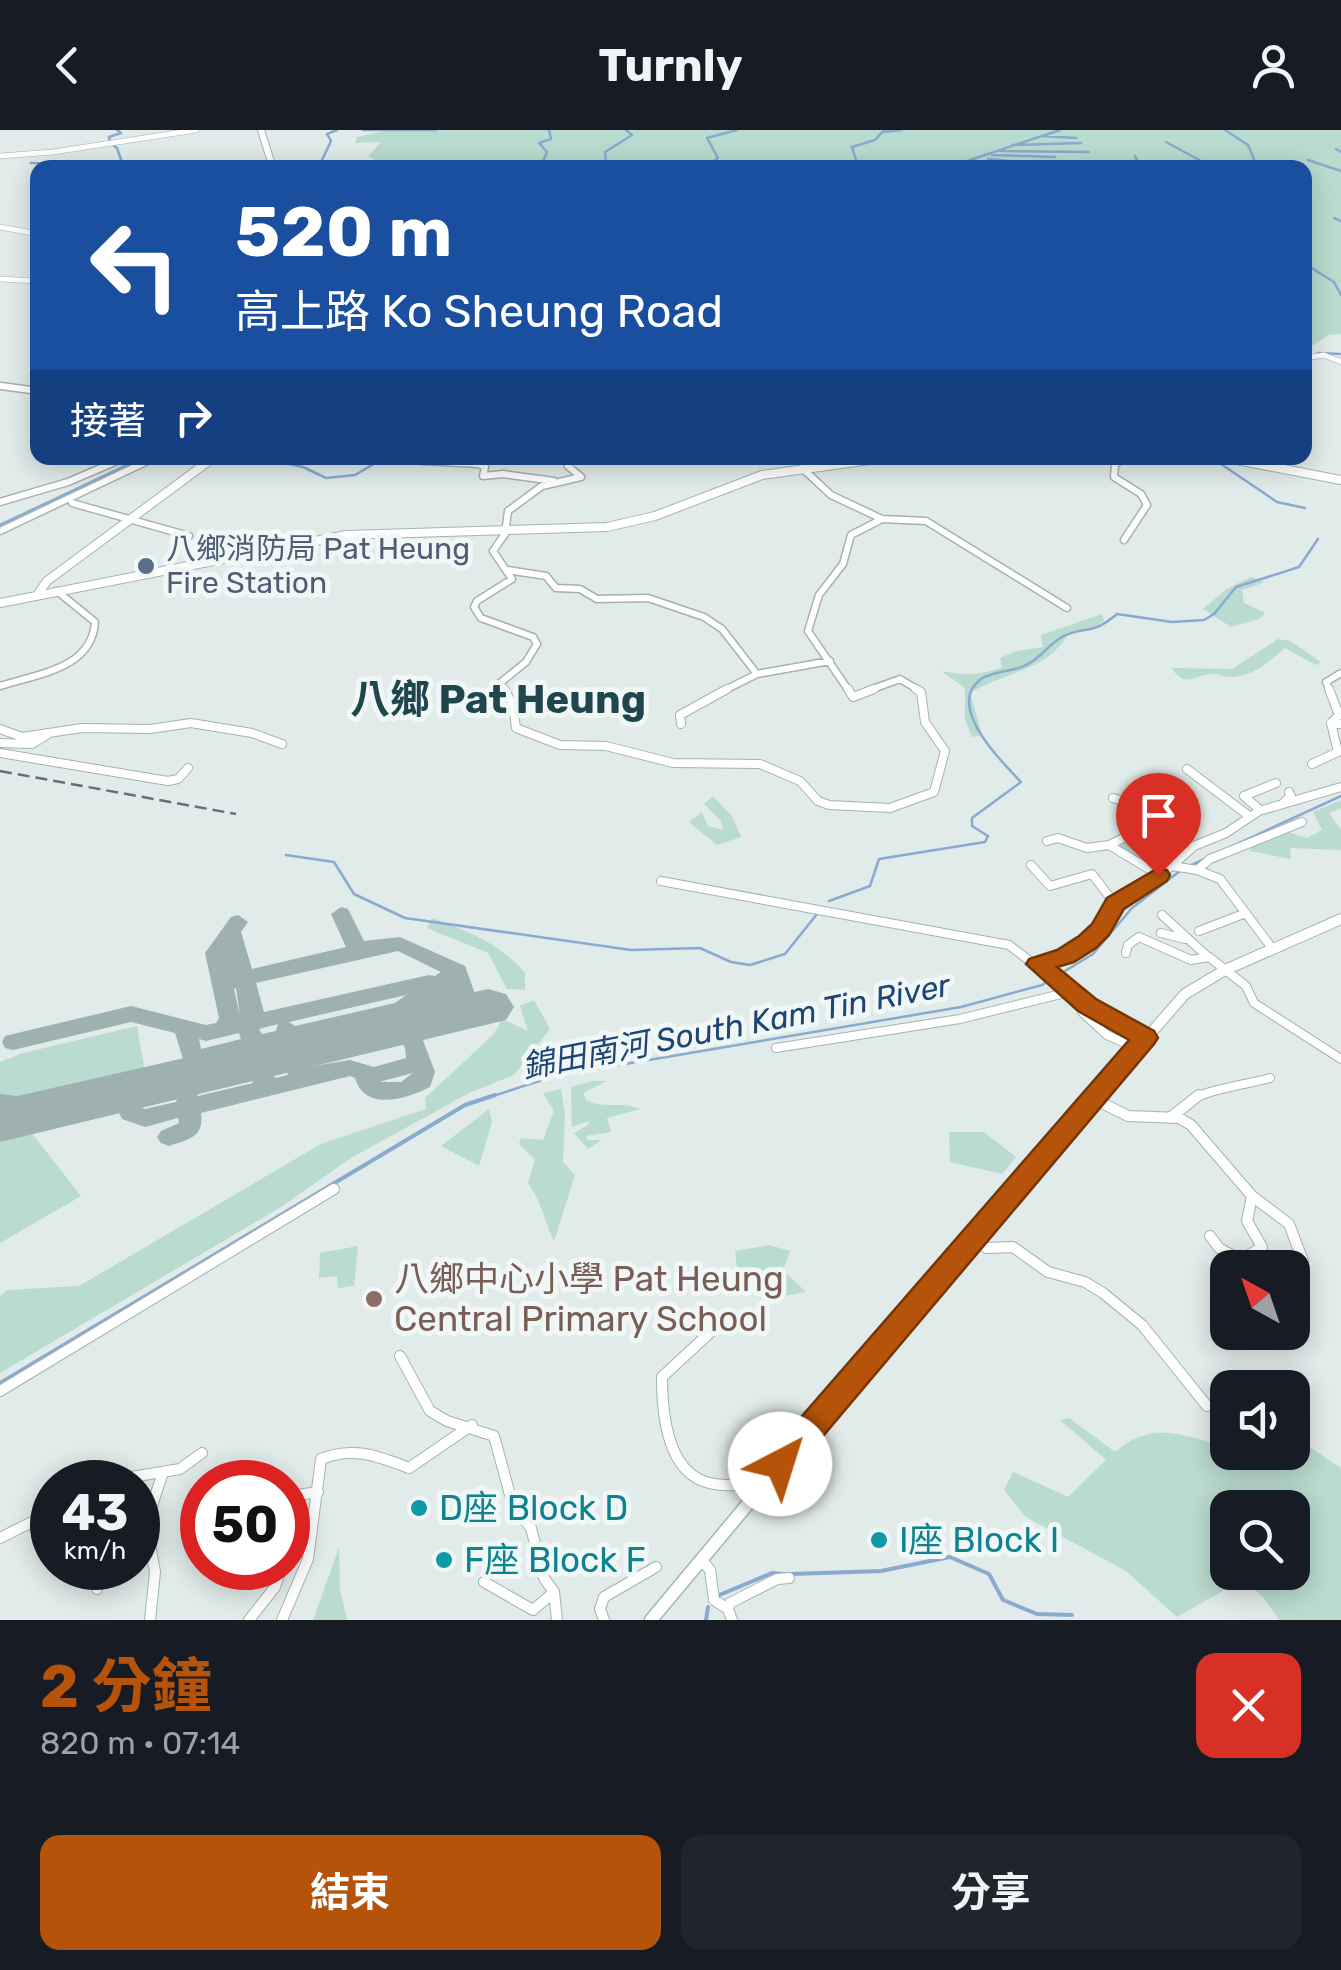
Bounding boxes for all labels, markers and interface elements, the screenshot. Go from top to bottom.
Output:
icon: back [40,38,95,93]
icon: person [1246,38,1301,93]
text: Turnly [598,39,743,92]
text: 520 m [235,191,452,274]
icon: left [70,200,200,330]
text: 高上路 Ko Sheung Road [235,285,723,338]
icon: right [166,390,221,445]
text: 接著 [70,398,146,444]
place label: 八鄉消防局 Pat Heung Fire Station [166,531,470,601]
marker: 八鄉消防局 Pat Heung Fire Station [135,555,157,577]
district label: 八鄉 Pat Heung [350,676,646,723]
pin [1116,773,1201,876]
icon: arrive [1131,788,1186,843]
water label: 錦田南河 South Kam Tin River [519,965,955,1086]
north arrow [1210,1250,1310,1350]
map controls [1210,1250,1310,1590]
place label: 八鄉中心小學 Pat Heung Central Primary School [394,1258,784,1340]
marker: 八鄉中心小學 Pat Heung Central Primary School [363,1288,385,1310]
button: sound [1210,1370,1310,1470]
position arrow [728,1412,832,1516]
speed limit sign: 50 [180,1460,310,1590]
text: 43 [61,1483,129,1543]
place label: D座 Block D [439,1487,628,1529]
button: search [1210,1490,1310,1590]
marker: D座 Block D [408,1497,430,1519]
place label: I座 Block I [899,1519,1059,1561]
marker: I座 Block I [868,1529,890,1551]
text: km/h [64,1536,126,1565]
place label: F座 Block F [464,1539,646,1581]
marker: F座 Block F [433,1549,455,1571]
text: 2 分鐘 [40,1651,212,1722]
button: close [1196,1653,1301,1758]
text: 820 m · 07:14 [40,1724,240,1762]
button: 結束 [40,1835,661,1950]
button: 分享 [681,1835,1301,1950]

